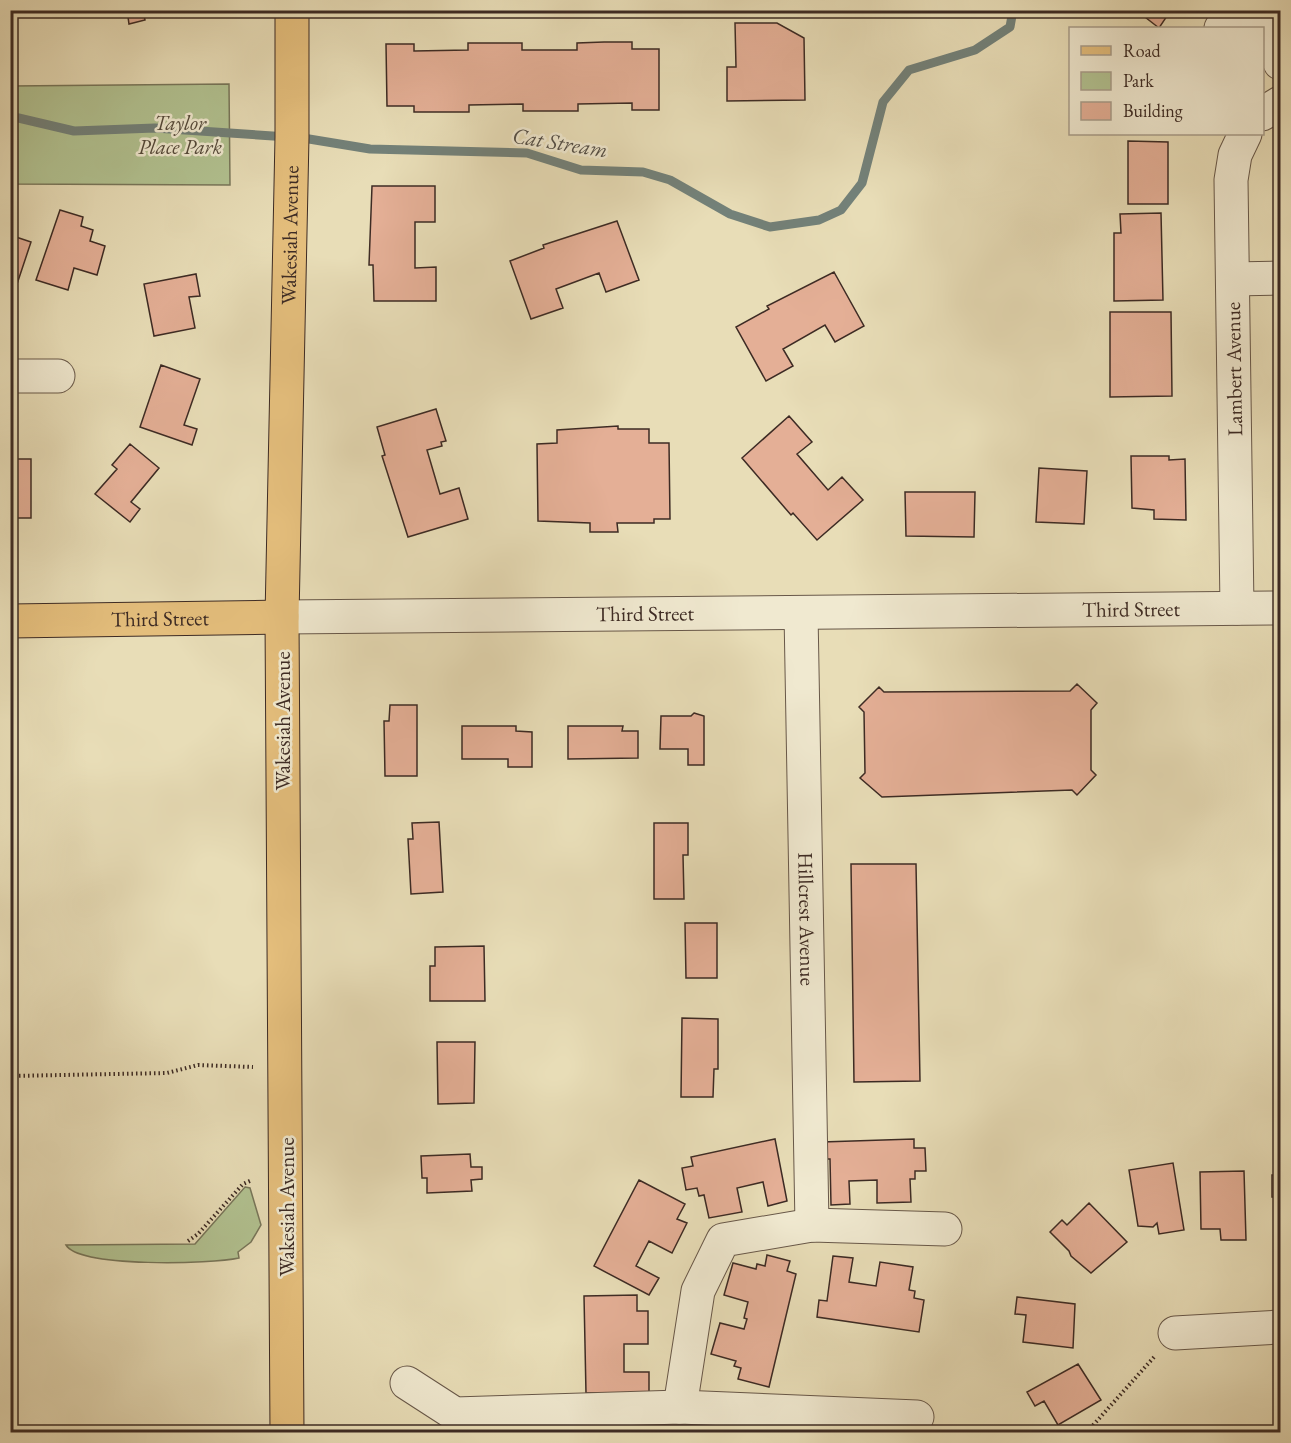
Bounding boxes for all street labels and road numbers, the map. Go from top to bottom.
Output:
street label: Wakesiah Avenue [275,165,304,305]
street label: Lambert Avenue [1219,302,1248,436]
street label: Third Street [1082,595,1181,623]
street label: Third Street [596,599,695,627]
street label: Third Street [111,604,210,633]
street label: Wakesiah Avenue [269,651,296,791]
street label: Hillcrest Avenue [792,852,822,986]
street label: Wakesiah Avenue [273,1137,300,1277]

